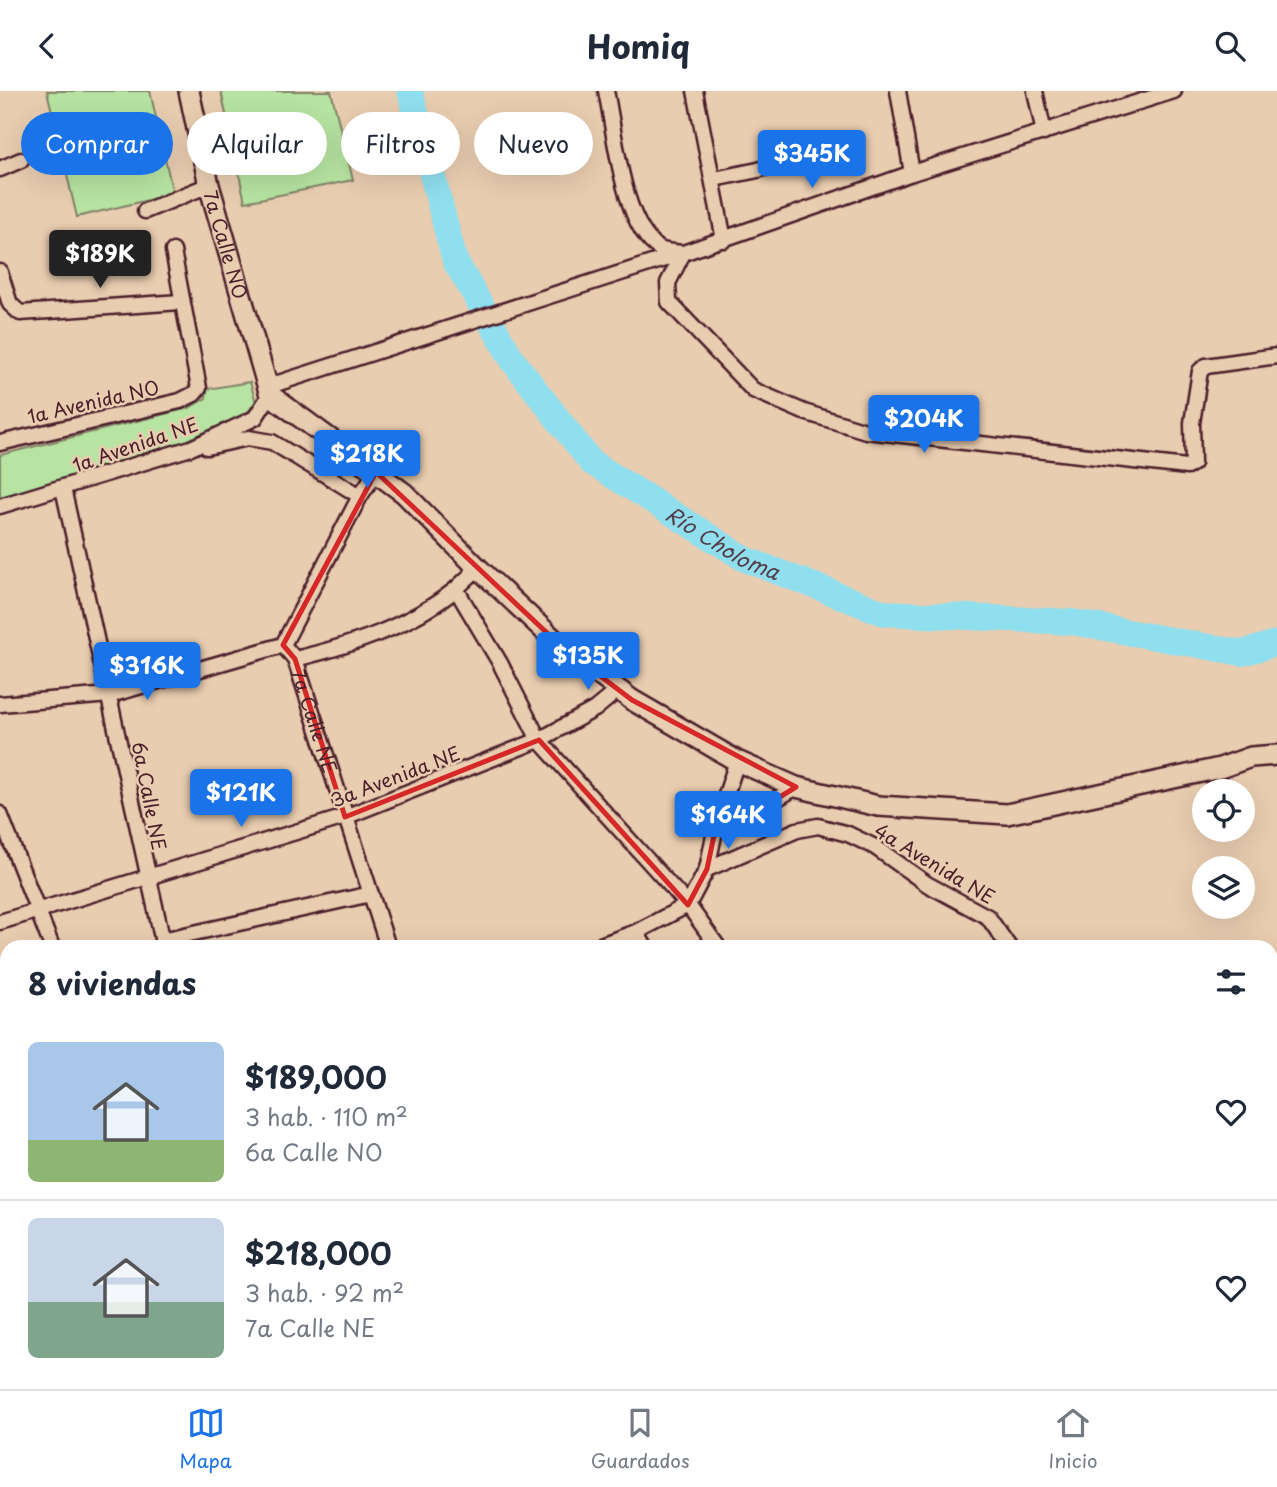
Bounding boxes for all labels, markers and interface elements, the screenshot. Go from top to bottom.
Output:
text: Homiq [587,22,690,70]
icon: back [28,27,66,65]
icon: search [1211,27,1249,65]
chip: Comprar [21,112,173,175]
chip: Alquilar [187,112,327,175]
chip: Filtros [341,112,460,175]
chip: Nuevo [474,112,593,175]
pin: $345K [763,131,861,190]
text: $345K [774,135,850,170]
street label: 7a Calle NO [197,187,255,302]
pin: $189K [51,231,149,290]
text: $189K [65,235,135,270]
street label: 1a Avenida NO [24,372,162,430]
pin: $204K [875,395,973,455]
text: $204K [884,400,964,435]
street label: 1a Avenida NE [68,409,202,479]
pin: $218K [318,431,416,490]
text: $218K [330,435,404,470]
water label: Río Choloma [660,497,786,587]
pin: $135K [539,633,637,692]
text: $135K [552,637,624,672]
pin: $316K [98,643,196,702]
text: $316K [110,647,184,682]
street label: 7a Calle NE [285,665,345,776]
street label: 3a Avenida NE [326,738,464,814]
street label: 6a Calle NE [126,739,174,853]
pin: $121K [192,769,290,829]
text: $121K [206,774,276,809]
map controls [1192,779,1255,919]
button: locate [1192,779,1255,842]
pin: $164K [679,791,777,851]
text: $164K [691,796,765,831]
street label: 4a Avenida NE [869,816,1001,910]
button: layers [1192,856,1255,919]
text: 8 viviendas [28,960,196,1005]
icon: filters [1212,963,1250,1001]
text: $189,000 [245,1054,387,1099]
icon: home [84,1070,168,1154]
icon: heart [1212,1093,1250,1131]
text: 3 hab. · 110 m² [245,1099,408,1134]
text: 6a Calle NO [245,1134,383,1169]
text: $218,000 [245,1230,392,1275]
icon: home [84,1246,168,1330]
icon: heart [1212,1269,1250,1307]
text: 3 hab. · 92 m² [245,1275,404,1310]
text: 7a Calle NE [245,1310,375,1345]
tab: Mapa [179,1404,232,1474]
tab: Guardados [591,1404,690,1474]
tab: Inicio [1049,1404,1098,1474]

